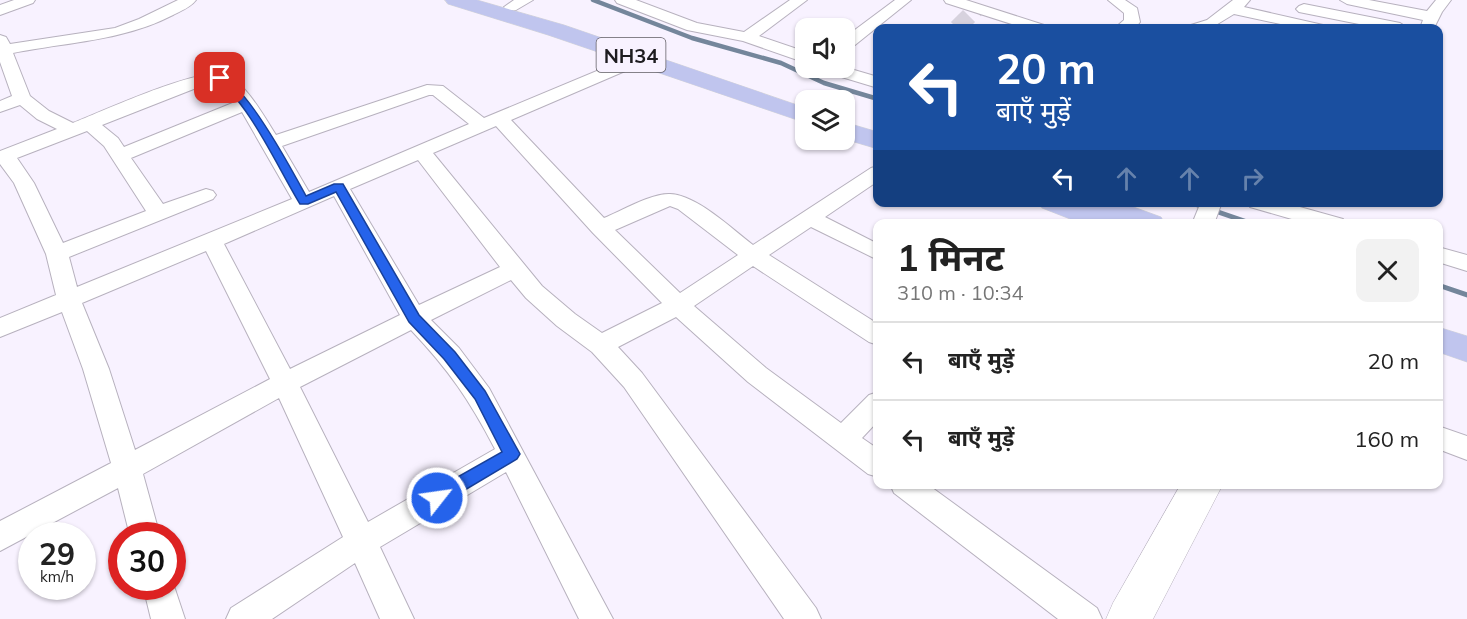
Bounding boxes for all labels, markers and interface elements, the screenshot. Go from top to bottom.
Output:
map controls [795,18,855,150]
button: sound [795,18,855,78]
road number: NH34 [596,38,666,72]
text: 20 m [996,42,1096,95]
icon: left [897,48,975,126]
pin [194,52,245,103]
icon: arrive [203,61,236,94]
button: layers [795,90,855,150]
text: बाएँ मुड़ें [996,94,1071,128]
icon: left [1047,162,1080,195]
icon: ahead [1110,162,1143,195]
icon: ahead [1173,162,1206,195]
icon: right [1236,162,1269,195]
text: 1 मिनट [897,235,1004,280]
button: close [1356,239,1419,302]
text: 310 m · 10:34 [897,280,1023,305]
icon: left [897,345,930,378]
text: बाएँ मुड़ें [948,346,1014,374]
text: 20 m [1368,347,1419,375]
icon: left [897,423,930,456]
text: बाएँ मुड़ें [948,424,1014,452]
text: 160 m [1354,425,1419,453]
position arrow [405,466,469,530]
speed limit sign: 30 [108,522,186,600]
text: 29 [39,535,75,573]
text: km/h [40,567,74,586]

